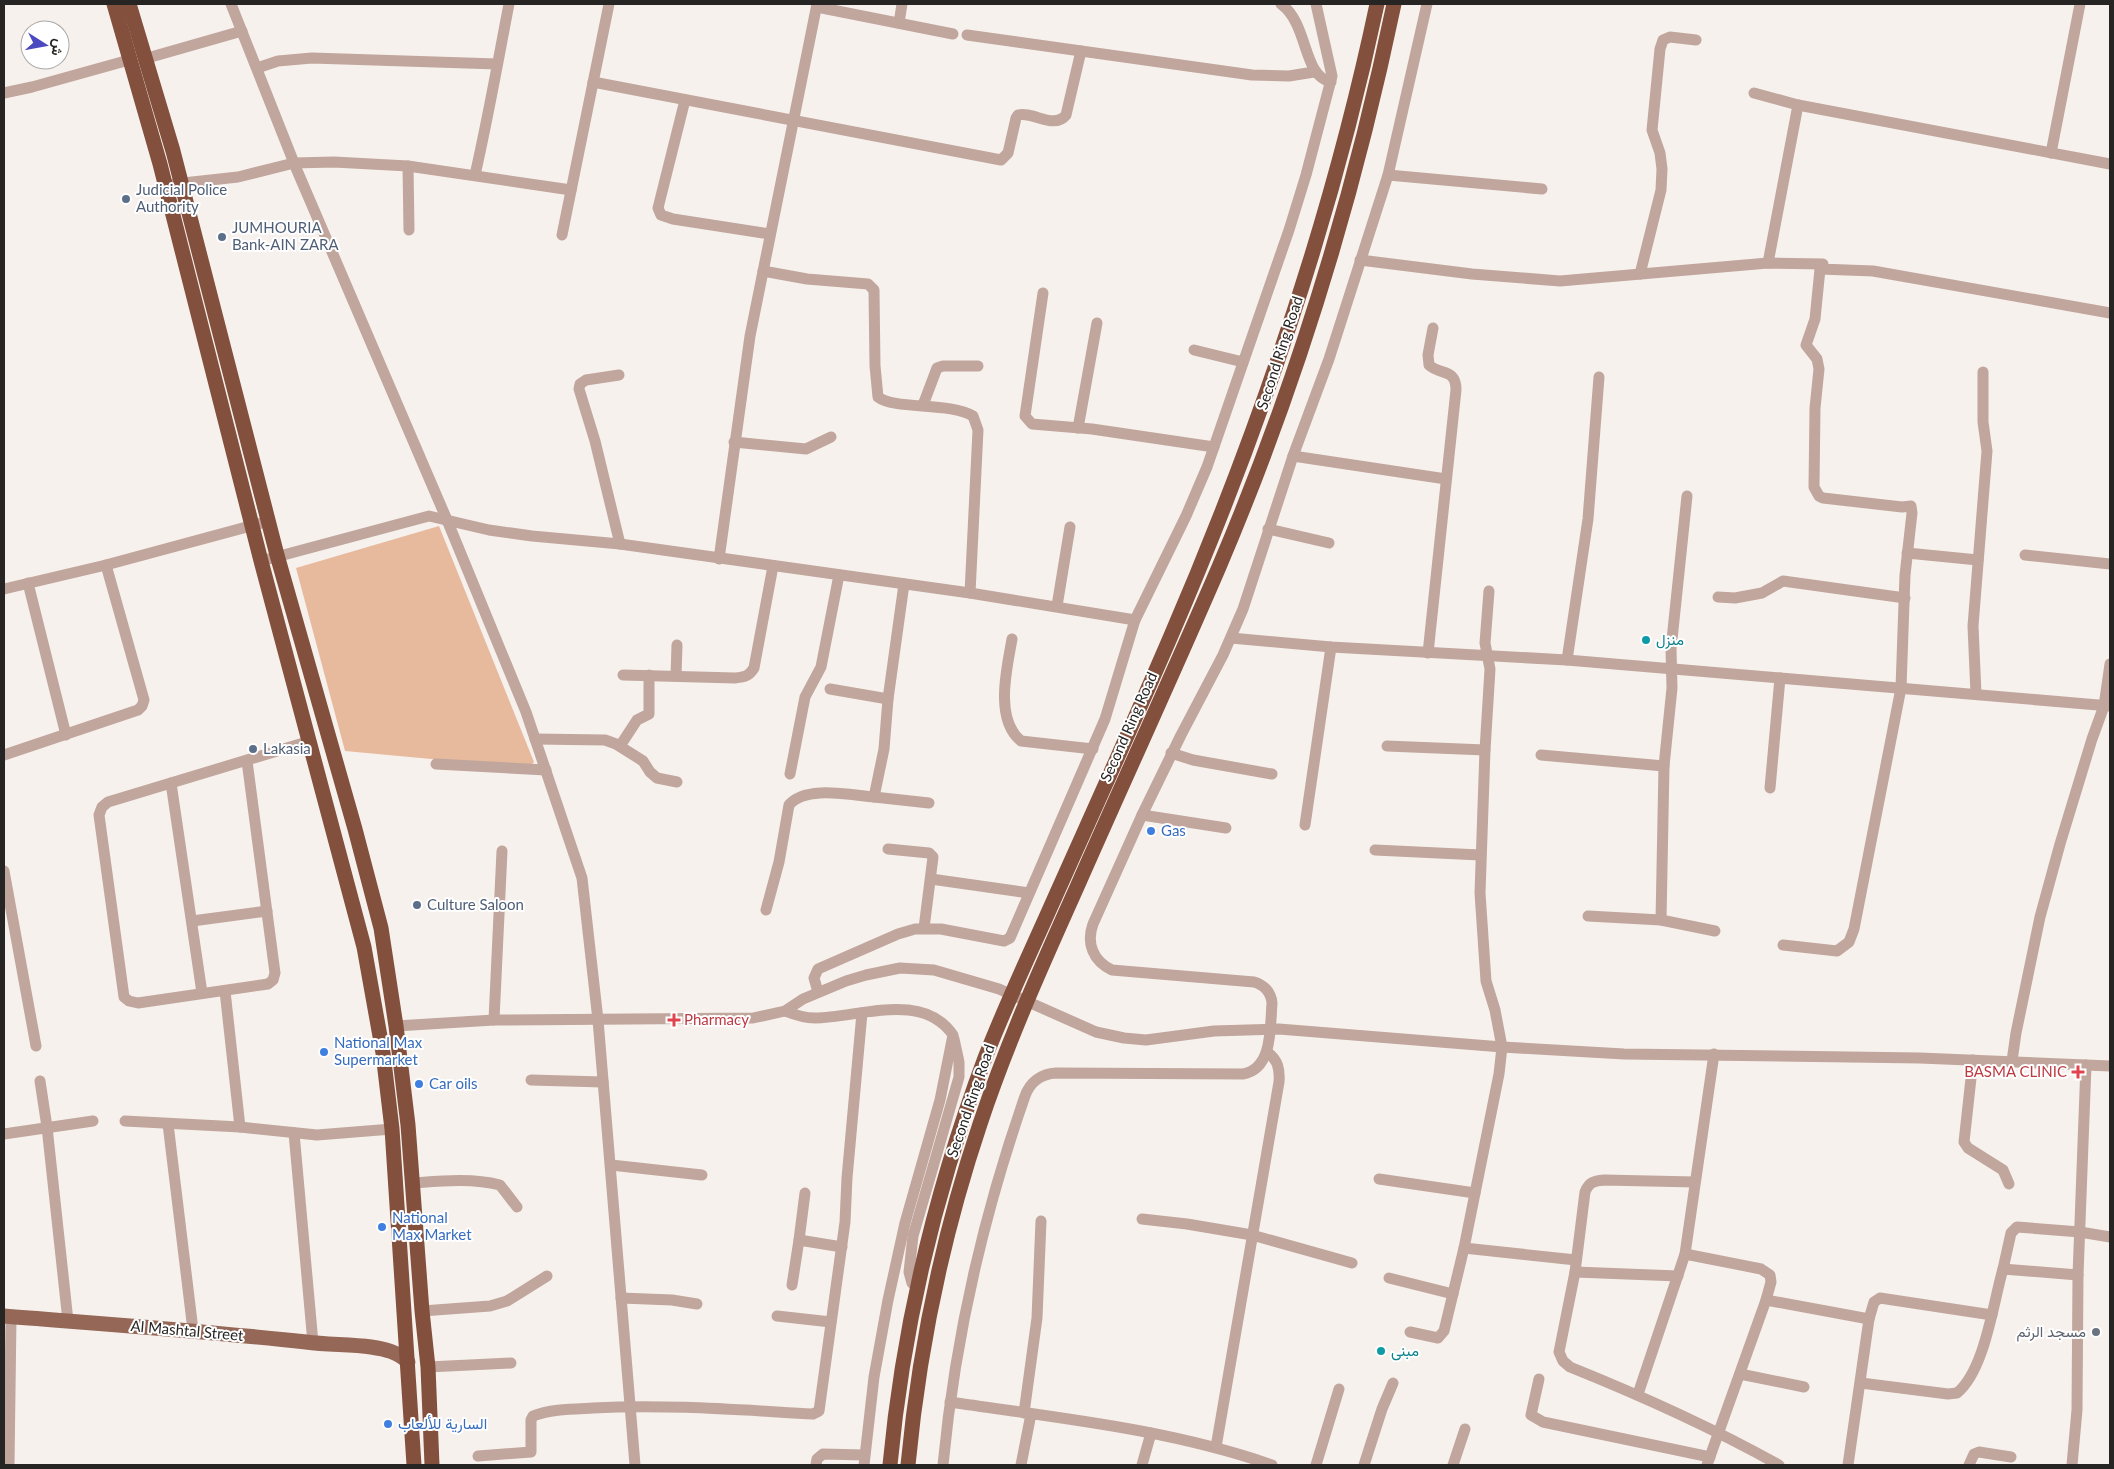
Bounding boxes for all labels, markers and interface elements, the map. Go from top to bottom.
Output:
north arrow [20,20,70,70]
text: ش [47,38,68,58]
place label: Judicial Police Authority [136,180,227,215]
marker: Judicial Police Authority [120,193,132,205]
place label: JUMHOURIA Bank-AIN ZARA [232,218,339,253]
marker: JUMHOURIA Bank-AIN ZARA [216,231,228,243]
street label: Second Ring Road [1252,294,1306,412]
place label: منزل [1656,630,1684,649]
marker: منزل [1640,634,1652,646]
street label: Second Ring Road [1096,669,1160,784]
place label: Lakasia [263,739,311,757]
marker: Lakasia [247,743,259,755]
place label: Gas [1161,821,1186,839]
marker: Gas [1145,825,1157,837]
place label: Culture Saloon [427,895,524,913]
marker: Culture Saloon [411,899,423,911]
place label: Pharmacy [684,1010,749,1028]
marker: Pharmacy [668,1014,680,1026]
place label: National Max Supermarket [334,1033,423,1068]
street label: Second Ring Road [942,1042,998,1160]
marker: National Max Supermarket [318,1046,330,1058]
place label: BASMA CLINIC [1964,1062,2067,1080]
marker: BASMA CLINIC [2071,1065,2085,1079]
place label: Car oils [429,1074,478,1092]
marker: Car oils [413,1078,425,1090]
place label: National Max Market [392,1208,472,1243]
marker: National Max Market [376,1221,388,1233]
street label: Al Mashtal Street [130,1316,245,1344]
place label: مسجد الرثم [2017,1322,2086,1342]
marker: مسجد الرثم [2090,1326,2102,1338]
place label: مبنى [1391,1341,1419,1361]
marker: مبنى [1375,1345,1387,1357]
place label: السارية للألعاب [398,1414,487,1433]
marker: السارية للألعاب [382,1418,394,1430]

